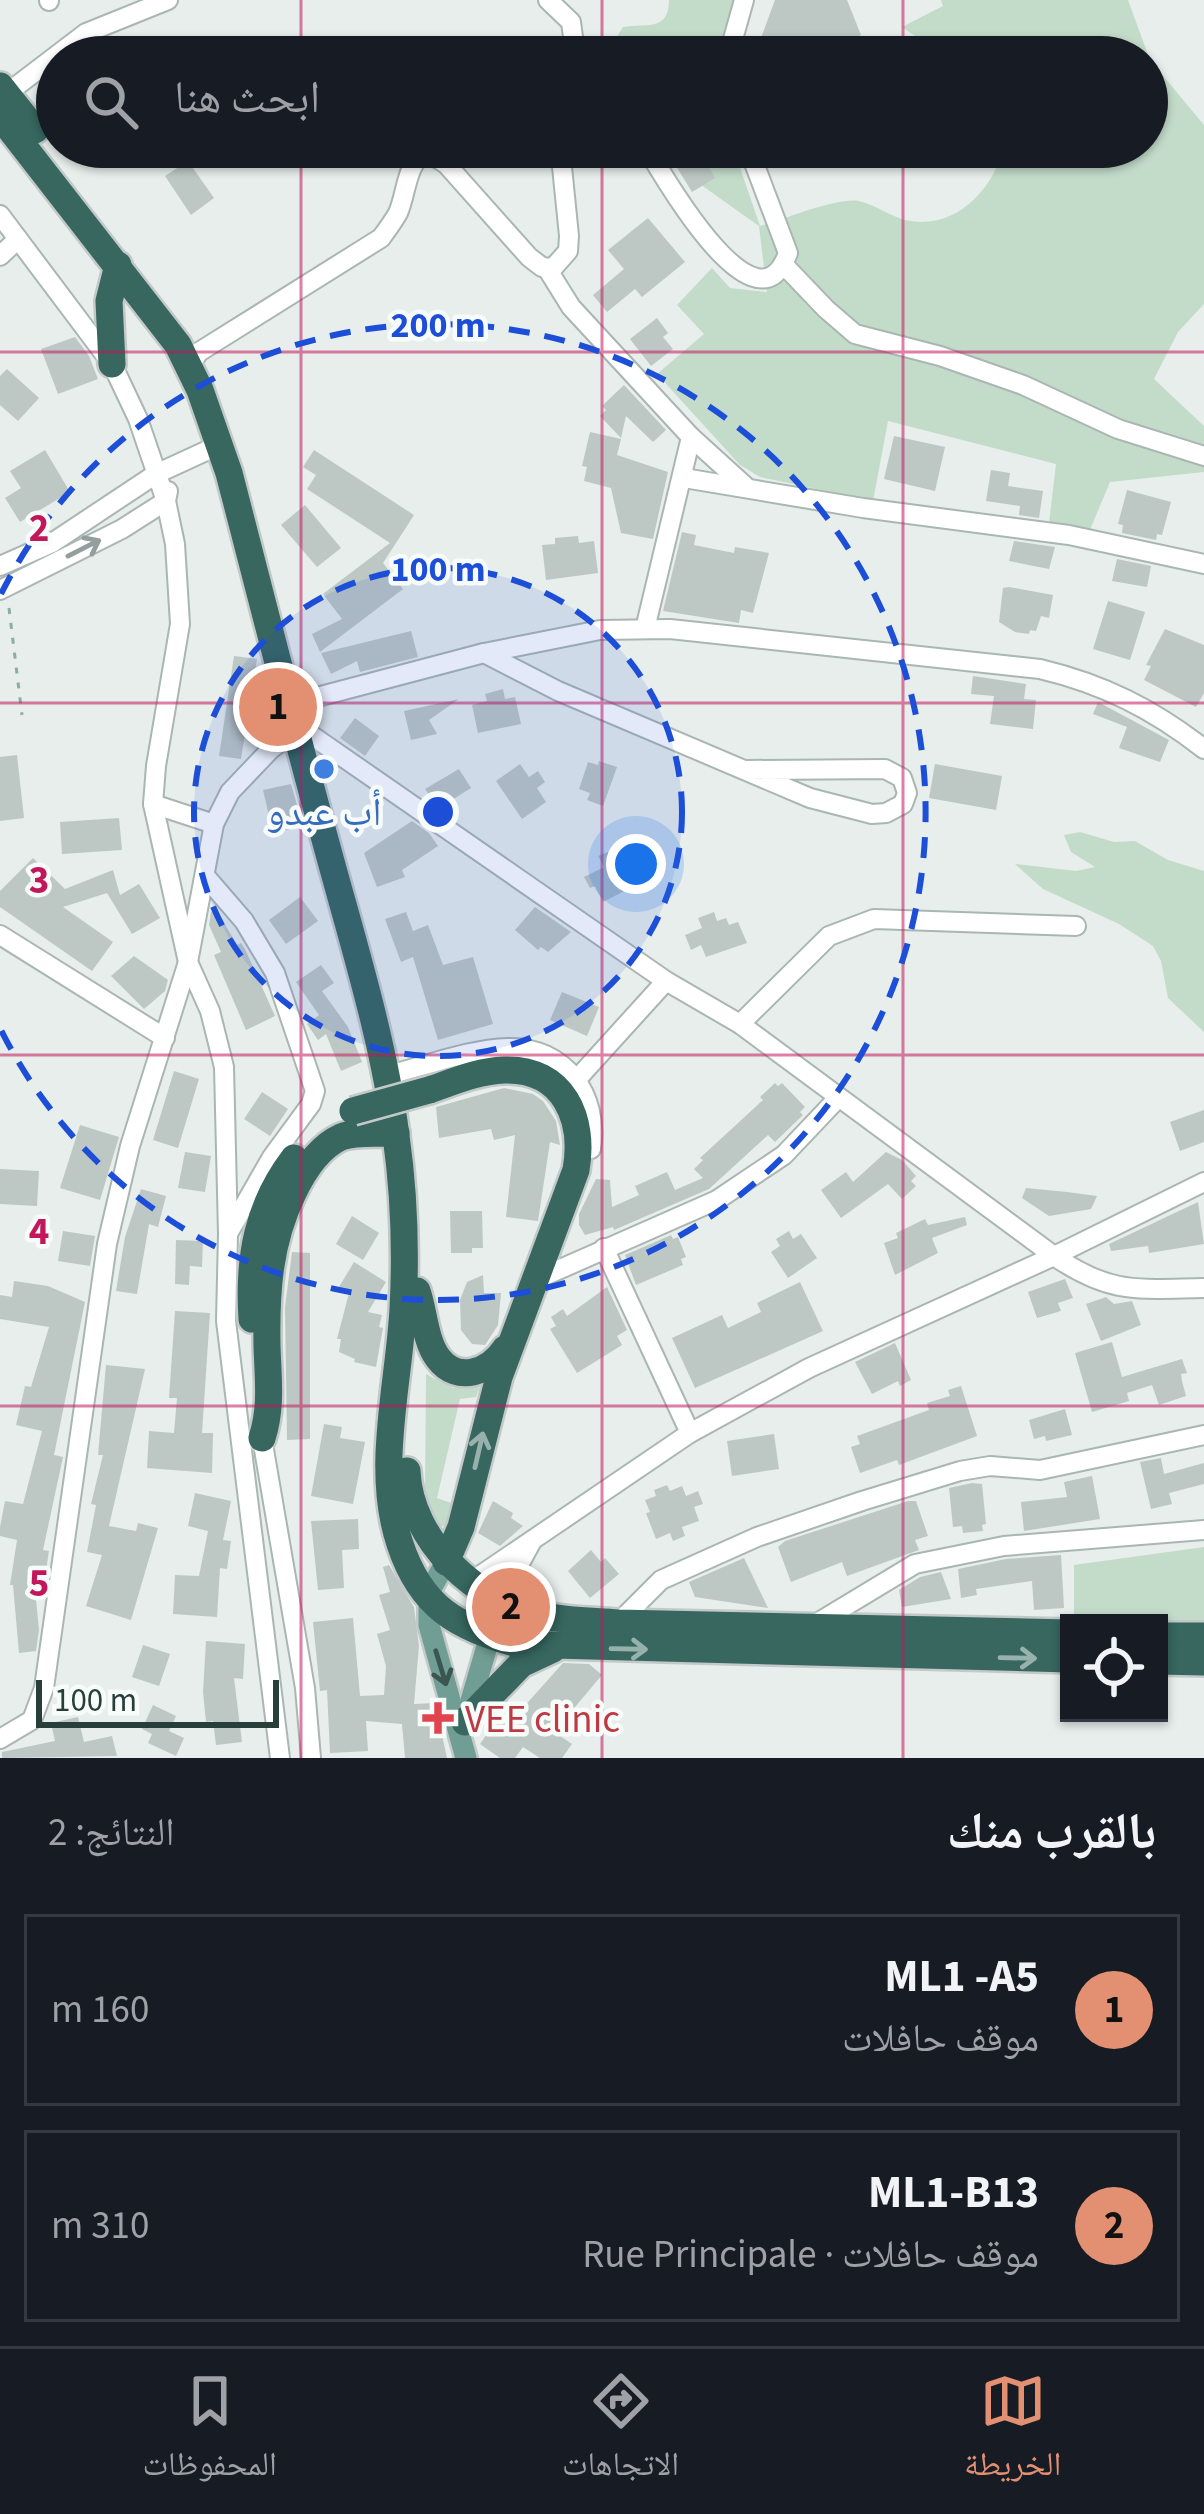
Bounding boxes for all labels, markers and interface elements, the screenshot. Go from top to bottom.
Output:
search box [36,36,1168,168]
text: ابحث هنا [174,66,320,130]
icon: search [78,69,144,135]
text: 200 m [390,300,486,351]
text: 2 [29,501,49,557]
one-way arrow [66,536,101,559]
text: 100 m [390,544,486,595]
pin: 1 [239,662,317,752]
marker: أب عبدو [311,756,337,782]
place label: أب عبدو [266,785,382,841]
centre of rings [417,791,459,833]
your location [606,834,666,894]
text: 3 [29,853,49,909]
text: 4 [29,1204,49,1260]
one-way arrow [468,1432,491,1470]
text: 5 [29,1556,49,1612]
pin: 2 [472,1562,550,1652]
map controls [1060,1614,1168,1722]
button: locate [1060,1614,1168,1722]
one-way arrow [609,1638,648,1661]
one-way arrow [998,1646,1037,1669]
one-way arrow [431,1648,453,1686]
scale bar [36,1674,279,1727]
text: 100 m [54,1677,137,1724]
place label: VEE clinic [465,1692,620,1748]
marker: VEE clinic [422,1702,454,1734]
text: بالقرب منك [947,1796,1156,1868]
text: النتائج: 2 [48,1805,174,1861]
text: ML1 -A5 [884,1945,1039,2009]
text: 160 m [51,1982,149,2038]
text: 1 [1104,1982,1124,2038]
text: موقف حافلات [842,2011,1039,2067]
text: ML1-B13 [868,2161,1039,2225]
text: 310 m [51,2198,149,2254]
text: 2 [1104,2198,1124,2254]
text: موقف حافلات · Rue Principale [582,2227,1039,2283]
tab: المحفوظات [143,2368,277,2496]
tab: الاتجاهات [562,2368,679,2496]
tab: الخريطة [964,2368,1061,2496]

